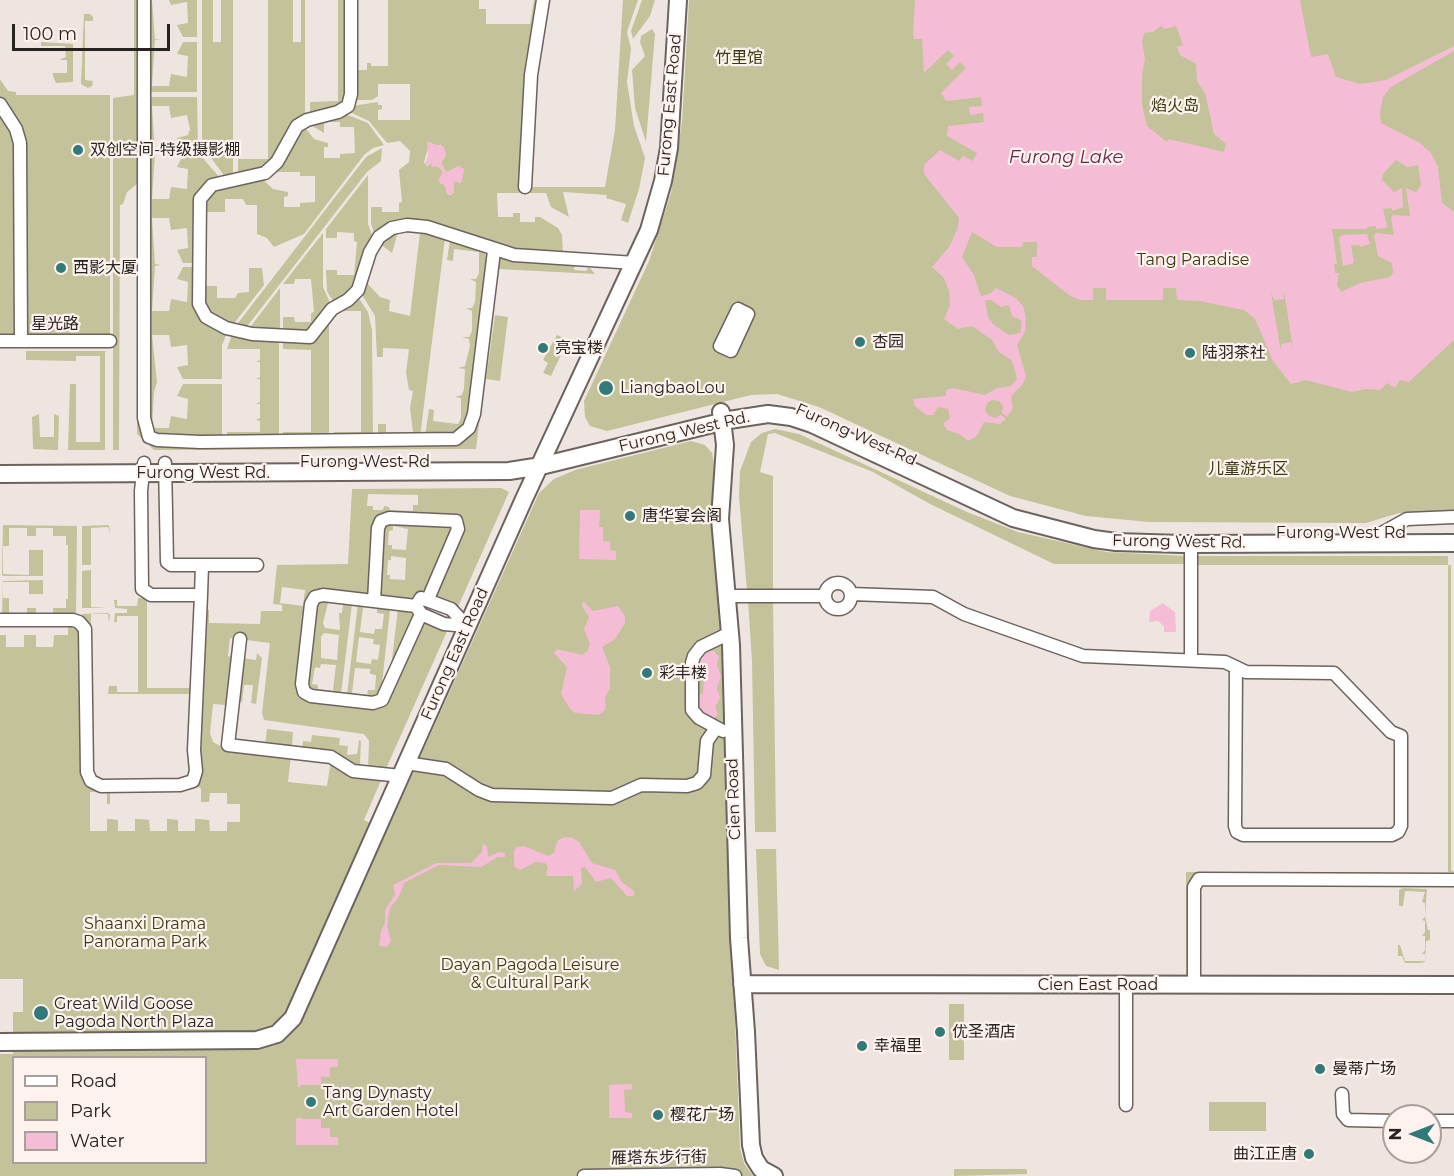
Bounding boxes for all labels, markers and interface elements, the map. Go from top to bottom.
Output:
scale bar [15,12,172,50]
text: 100 m [23,23,77,45]
street label: Furong East Road [654,33,686,177]
park label: 竹里馆 [715,48,763,68]
park label: 焰火岛 [1151,96,1199,116]
place label: 双创空间-特级摄影棚 [90,140,240,160]
marker: 双创空间-特级摄影棚 [71,143,85,157]
water label: Furong Lake [1009,147,1123,169]
park label: Tang Paradise [1137,250,1249,270]
place label: 西影大厦 [73,258,137,278]
marker: 西影大厦 [54,261,68,275]
street label: 星光路 [31,314,79,334]
place label: 杏园 [872,332,904,352]
marker: 杏园 [853,335,867,349]
place label: 亮宝楼 [555,338,603,358]
marker: 亮宝楼 [536,341,550,355]
place label: 陆羽茶社 [1202,343,1266,363]
marker: 陆羽茶社 [1183,346,1197,360]
place label: LiangbaoLou [620,378,725,398]
marker: LiangbaoLou [597,379,615,397]
street label: Furong West Rd [793,400,919,470]
street label: Furong West Rd. [617,408,751,456]
street label: Furong West Rd [300,452,430,472]
park label: 儿童游乐区 [1208,459,1288,479]
street label: Furong West Rd. [136,463,270,483]
place label: 唐华宴会阁 [642,506,722,526]
marker: 唐华宴会阁 [623,509,637,523]
street label: Furong West Rd [1276,523,1406,543]
street label: Furong West Rd. [1112,531,1246,553]
street label: Furong East Road [417,585,493,723]
place label: 彩丰楼 [659,663,707,683]
marker: 彩丰楼 [640,666,654,680]
street label: Cien Road [723,758,745,840]
park label: Shaanxi Drama Panorama Park [83,914,207,952]
park label: Dayan Pagoda Leisure & Cultural Park [440,955,620,993]
street label: Cien East Road [1038,975,1158,995]
place label: Great Wild Goose Pagoda North Plaza [54,994,214,1032]
marker: Great Wild Goose Pagoda North Plaza [32,1004,50,1022]
place label: 优圣酒店 [952,1022,1016,1042]
marker: 优圣酒店 [933,1025,947,1039]
place label: 幸福里 [874,1036,922,1056]
marker: 幸福里 [855,1039,869,1053]
legend [12,1056,207,1164]
place label: 曼蒂广场 [1332,1059,1396,1079]
marker: 曼蒂广场 [1313,1062,1327,1076]
text: Road [70,1070,117,1092]
place label: Tang Dynasty Art Garden Hotel [323,1083,459,1121]
marker: Tang Dynasty Art Garden Hotel [304,1095,318,1109]
text: Park [70,1100,111,1122]
north arrow [1382,1104,1442,1164]
place label: 樱花广场 [670,1105,734,1125]
marker: 樱花广场 [651,1108,665,1122]
text: N [1386,1128,1405,1140]
text: Water [70,1130,125,1152]
place label: 曲江正唐 [1233,1144,1297,1164]
marker: 曲江正唐 [1302,1147,1316,1161]
street label: 雁塔东步行街 [611,1148,707,1168]

